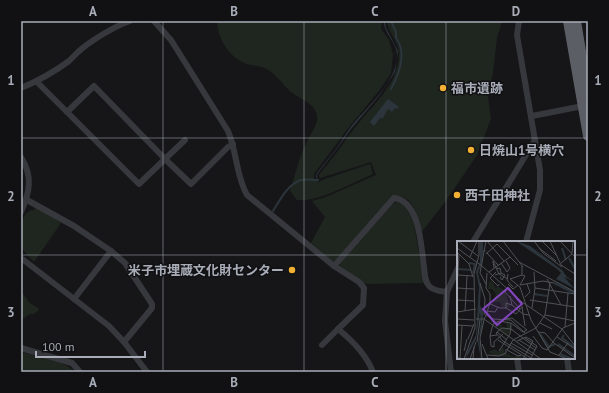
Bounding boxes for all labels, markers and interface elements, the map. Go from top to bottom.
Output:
text: A [89,3,97,20]
text: B [230,3,238,20]
text: C [371,3,379,20]
text: D [512,3,520,20]
text: 1 [7,72,15,89]
text: 1 [594,72,602,89]
place label: 福市遺跡 [451,80,503,97]
marker: 福市遺跡 [438,83,448,93]
place label: 日焼山1号横穴 [479,142,564,159]
marker: 日焼山1号横穴 [466,145,476,155]
place label: 西千田神社 [465,187,530,204]
text: 2 [7,188,15,205]
text: 2 [594,188,602,205]
marker: 西千田神社 [452,190,462,200]
inset map [457,241,575,359]
place label: 米子市埋蔵文化財センター [128,262,284,279]
marker: 米子市埋蔵文化財センター [287,265,297,275]
text: 3 [7,304,15,321]
text: 3 [594,304,602,321]
scale bar [36,333,145,359]
text: 100 m [42,339,75,354]
text: A [89,374,97,391]
text: B [230,374,238,391]
text: C [371,374,379,391]
text: D [512,374,520,391]

